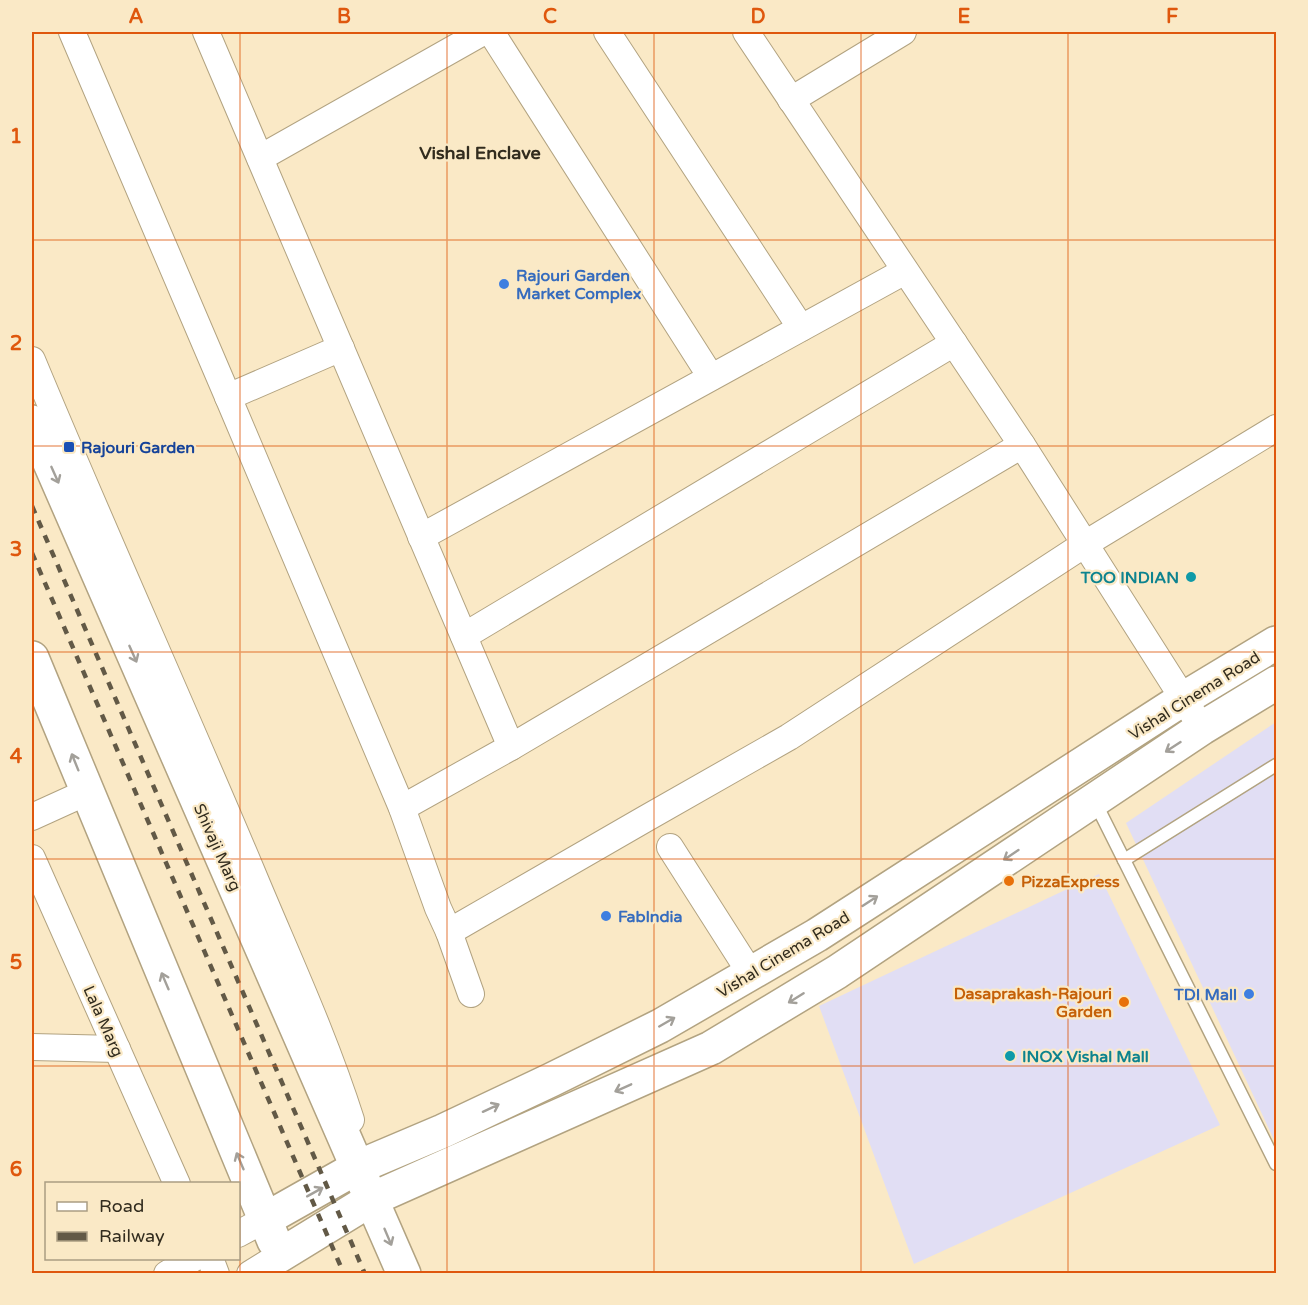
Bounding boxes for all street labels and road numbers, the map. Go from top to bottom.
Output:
street label: Vishal Cinema Road [1125,647,1264,744]
street label: Shivaji Marg [189,801,245,894]
street label: Vishal Cinema Road [713,907,854,1002]
street label: Lala Marg [79,983,128,1060]

